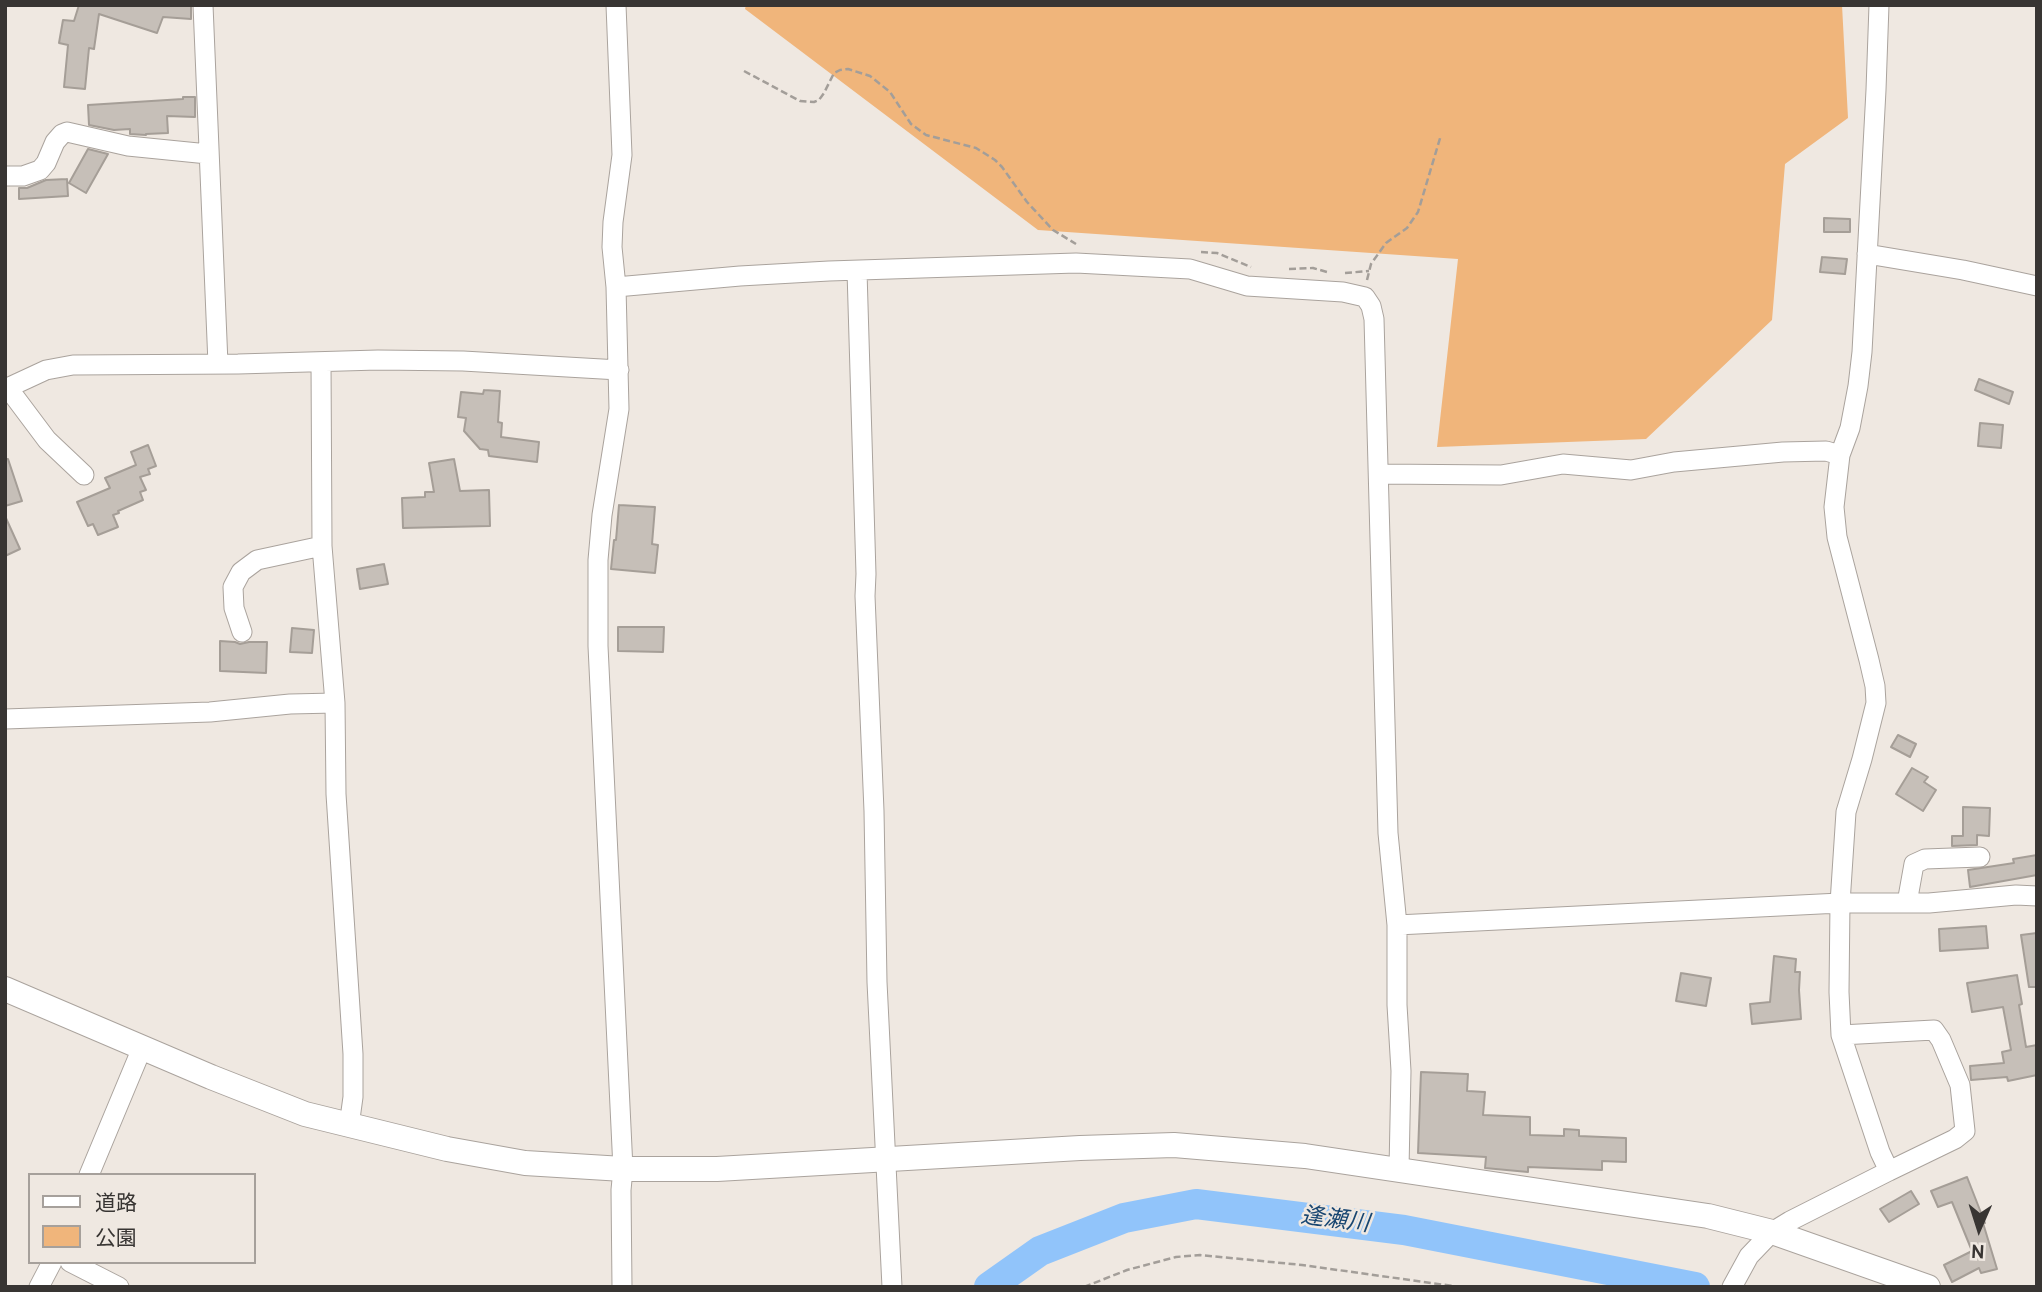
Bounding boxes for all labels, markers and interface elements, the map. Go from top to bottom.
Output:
legend [28,1173,256,1264]
text: 道路 [95,1191,137,1218]
north arrow [1944,1194,2014,1264]
water label: 逢瀬川 [1299,1204,1371,1240]
text: 公園 [95,1226,137,1253]
text: N [1970,1238,1985,1262]

